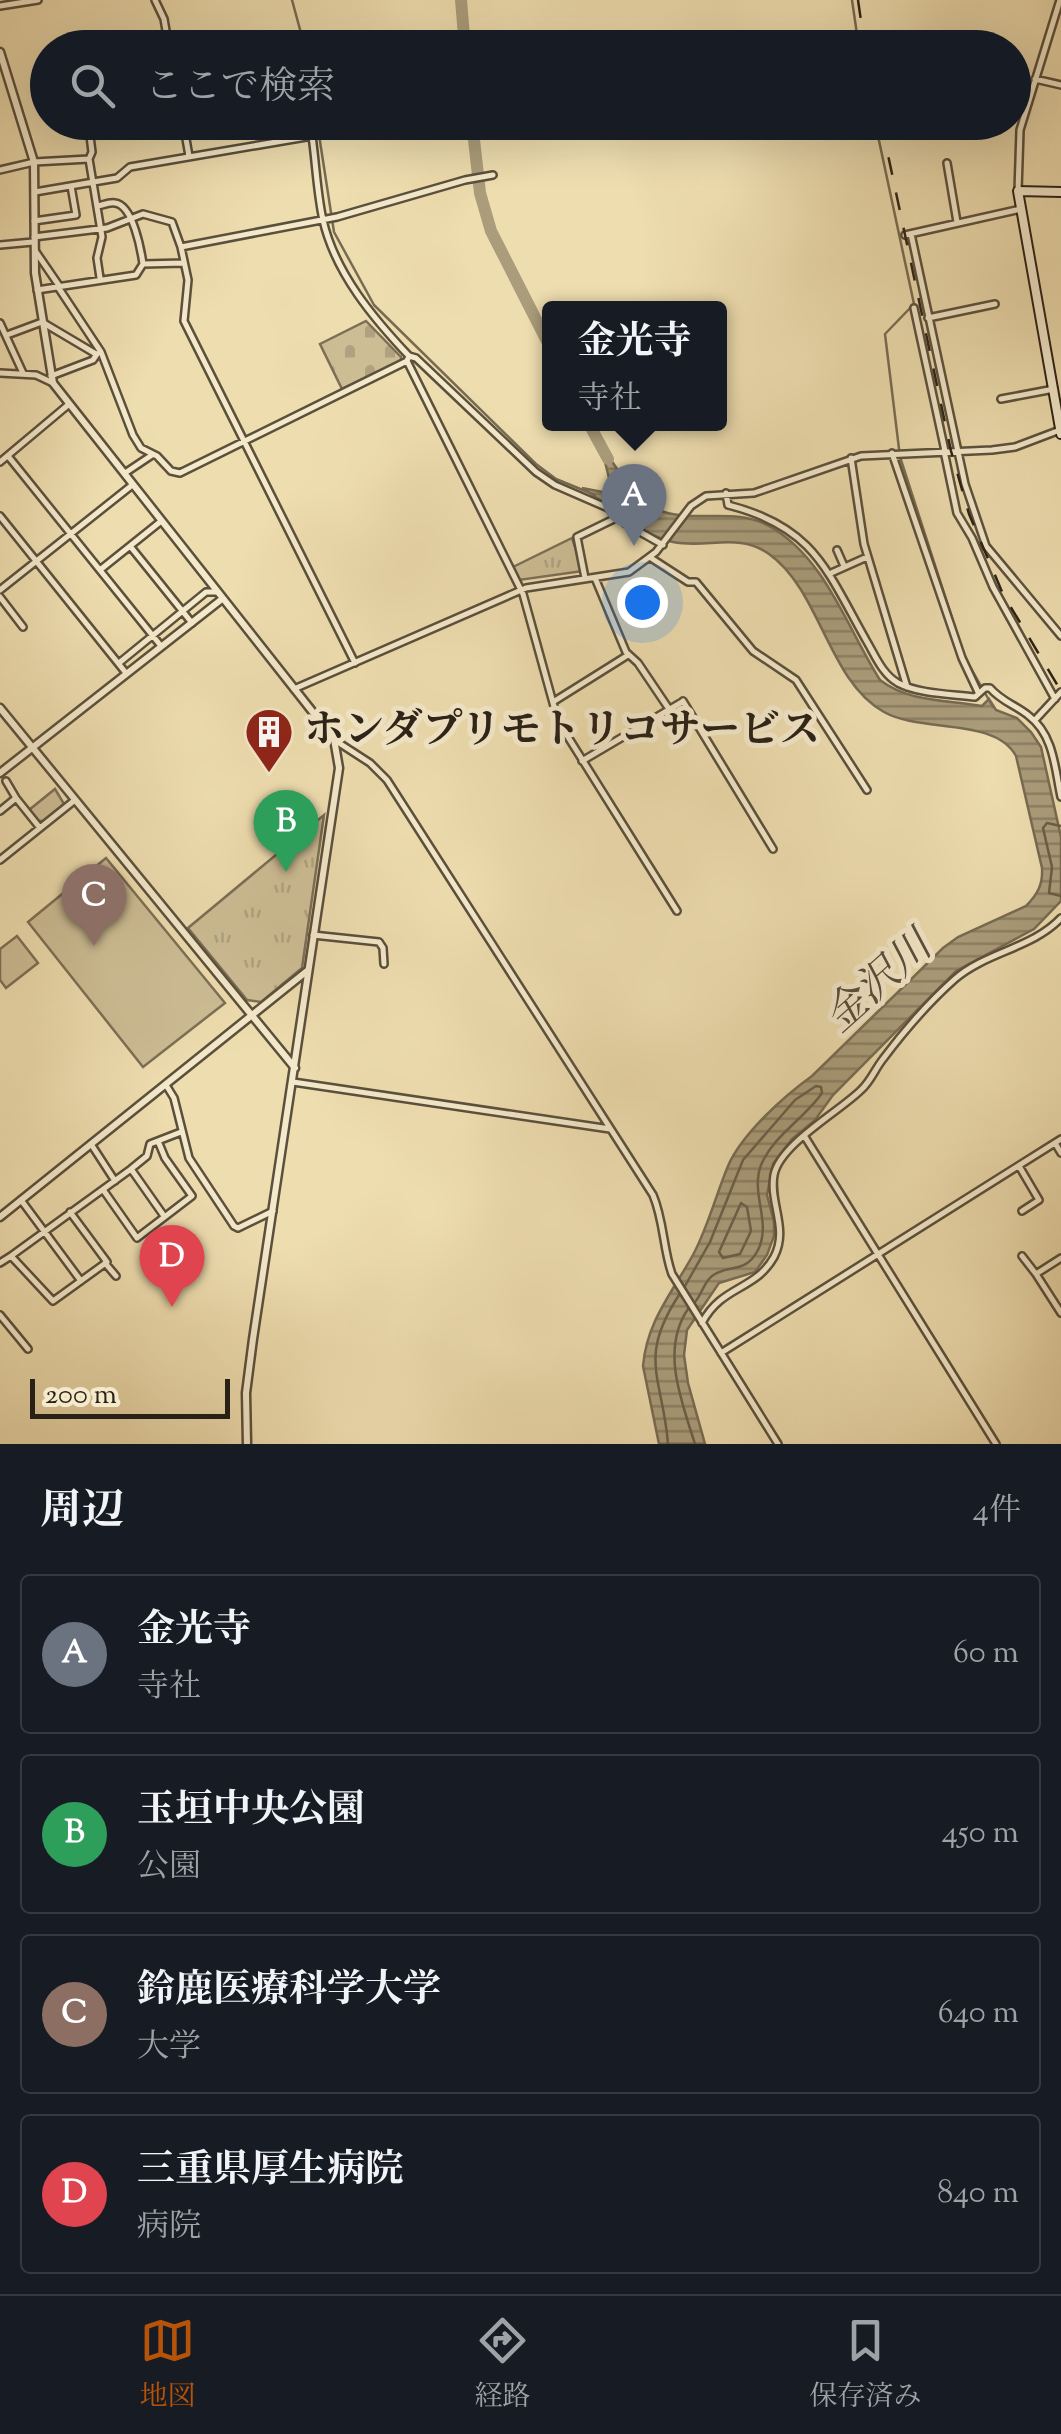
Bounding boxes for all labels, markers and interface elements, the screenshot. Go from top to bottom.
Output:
search box [30,30,1031,140]
icon: search [65,58,120,113]
text: ここで検索 [145,62,335,116]
popup [542,301,727,431]
text: 金光寺 [577,317,692,371]
text: 寺社 [577,377,642,423]
pin: A [602,464,666,546]
your location [617,577,668,628]
place label: ホンダプリモトリコサービス [304,704,820,761]
building icon: ホンダプリモトリコサービス [243,706,295,774]
pin: B [254,790,318,872]
pin: C [62,864,126,946]
water label: 金沢川 [813,917,950,1048]
pin: D [140,1224,204,1307]
scale bar [30,1374,230,1418]
text: 200 m [45,1376,117,1416]
text: 周辺 [40,1483,124,1543]
text: 4件 [973,1489,1021,1535]
text: 金光寺 [137,1605,251,1659]
text: A [62,1631,87,1677]
text: 60 m [953,1631,1019,1677]
text: 寺社 [137,1665,201,1711]
text: 玉垣中央公園 [137,1785,365,1839]
text: B [64,1811,85,1857]
text: 450 m [942,1811,1019,1857]
text: 公園 [137,1845,201,1891]
text: 鈴鹿医療科学大学 [137,1965,441,2019]
text: C [62,1991,87,2037]
text: 640 m [938,1991,1019,2037]
text: 大学 [137,2025,201,2071]
text: 三重県厚生病院 [137,2145,403,2199]
text: D [62,2171,87,2217]
text: 840 m [937,2171,1019,2217]
text: 病院 [137,2205,201,2251]
tab: 地図 [139,2313,196,2418]
tab: 経路 [474,2313,531,2418]
tab: 保存済み [809,2313,922,2418]

